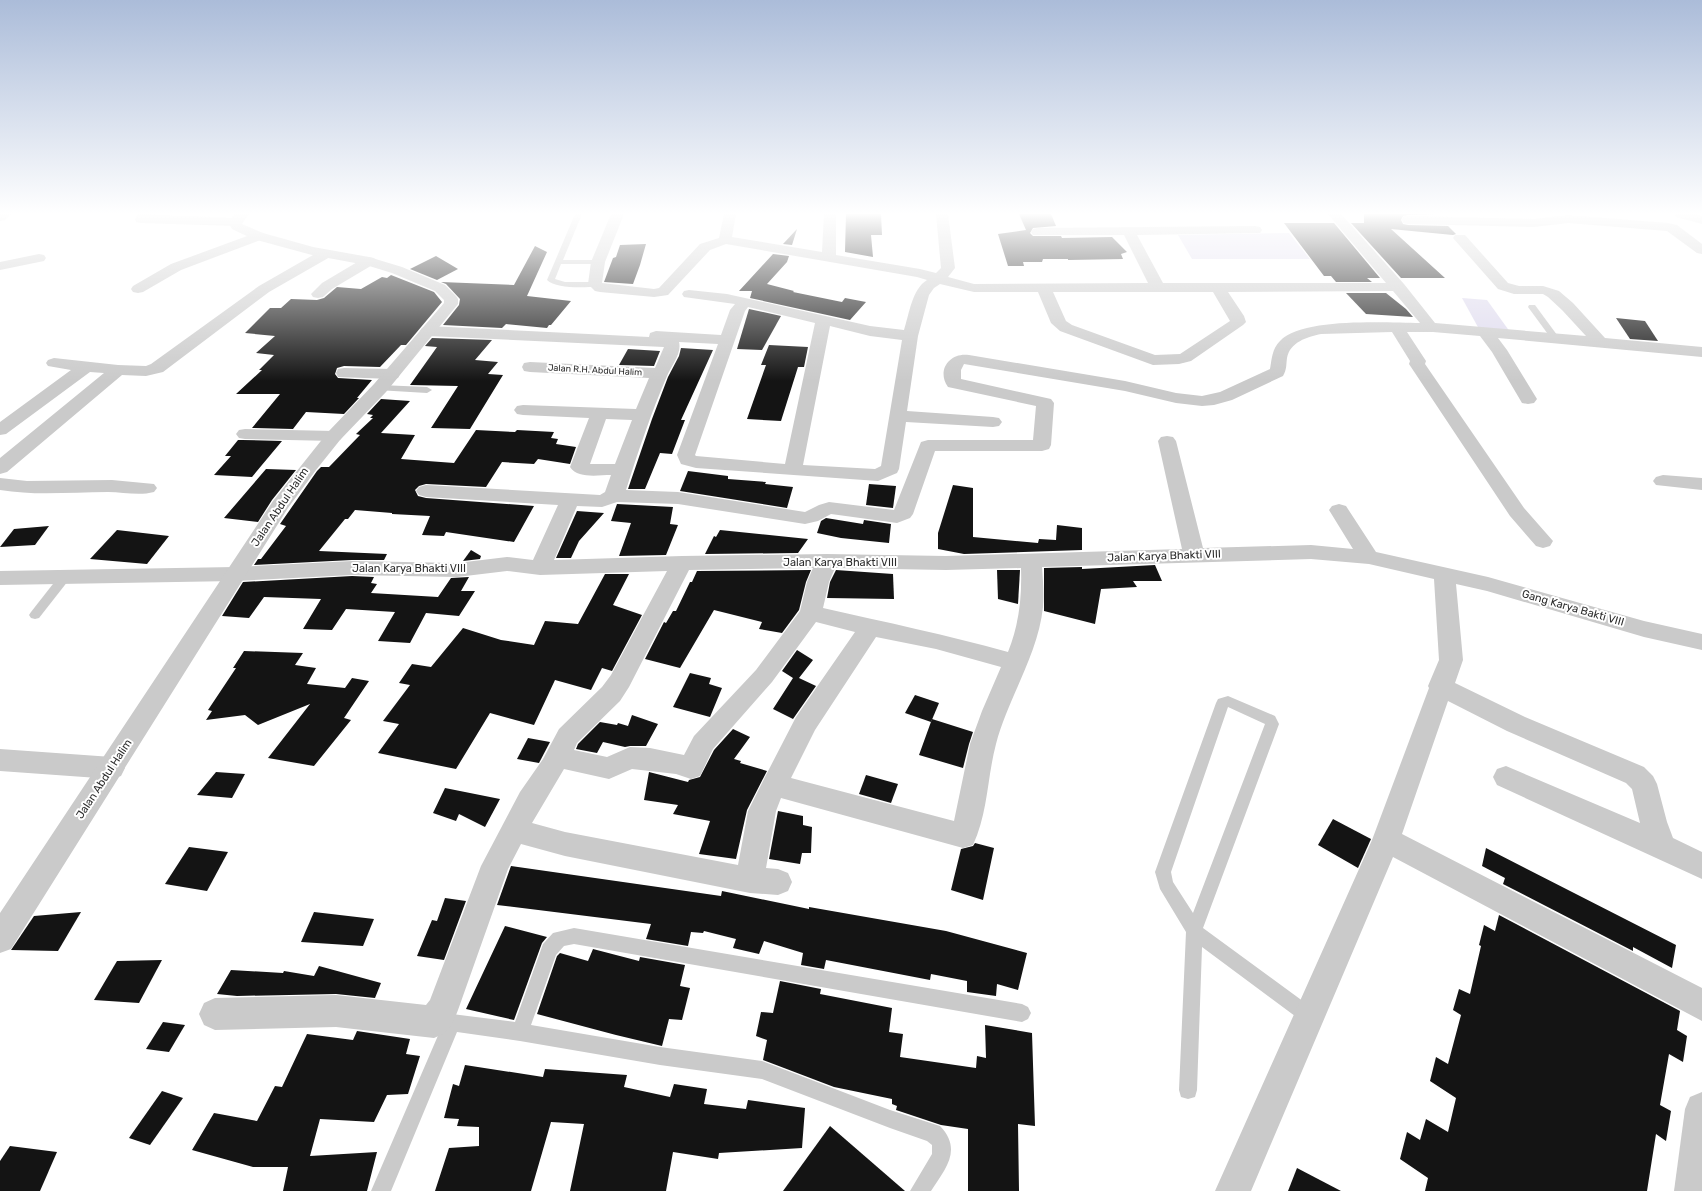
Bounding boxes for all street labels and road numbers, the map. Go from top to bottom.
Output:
street label: Jalan R.H. Abdul Halim [548,363,642,377]
street label: Jalan Abdul Halim [249,465,311,549]
street label: Jalan Karya Bhakti VIII [1107,548,1221,564]
street label: Jalan Karya Bhakti VIII [783,556,897,569]
street label: Jalan Karya Bhakti VIII [352,562,466,575]
street label: Gang Karya Bakti VIII [1520,587,1626,629]
street label: Jalan Abdul Halim [73,737,135,821]

